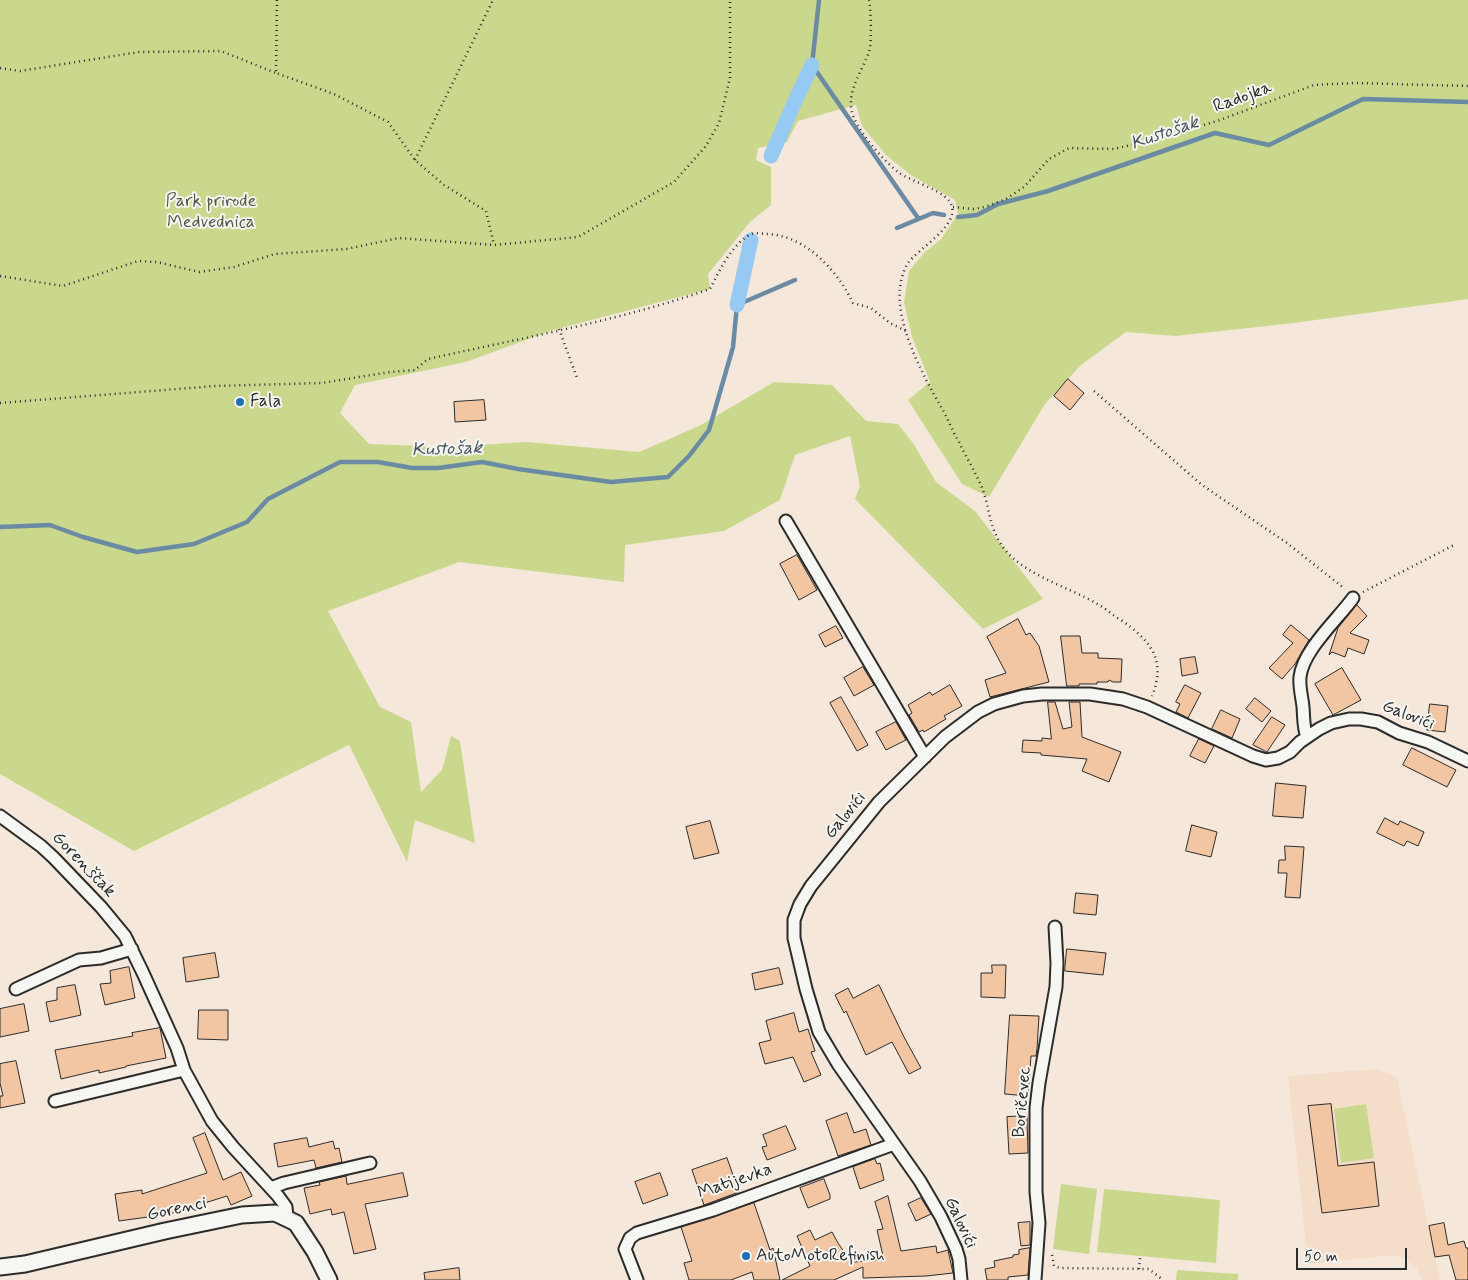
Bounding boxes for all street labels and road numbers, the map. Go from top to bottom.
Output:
street label: Radojka [1211,77,1275,119]
street label: Galovići [1379,696,1437,736]
street label: Galovići [821,788,871,844]
street label: Gorenščak [46,828,120,902]
street label: Boričevec [1009,1065,1037,1139]
street label: Matijevka [695,1159,775,1205]
street label: Gorenci [145,1193,209,1227]
street label: Galovići [939,1194,981,1252]

